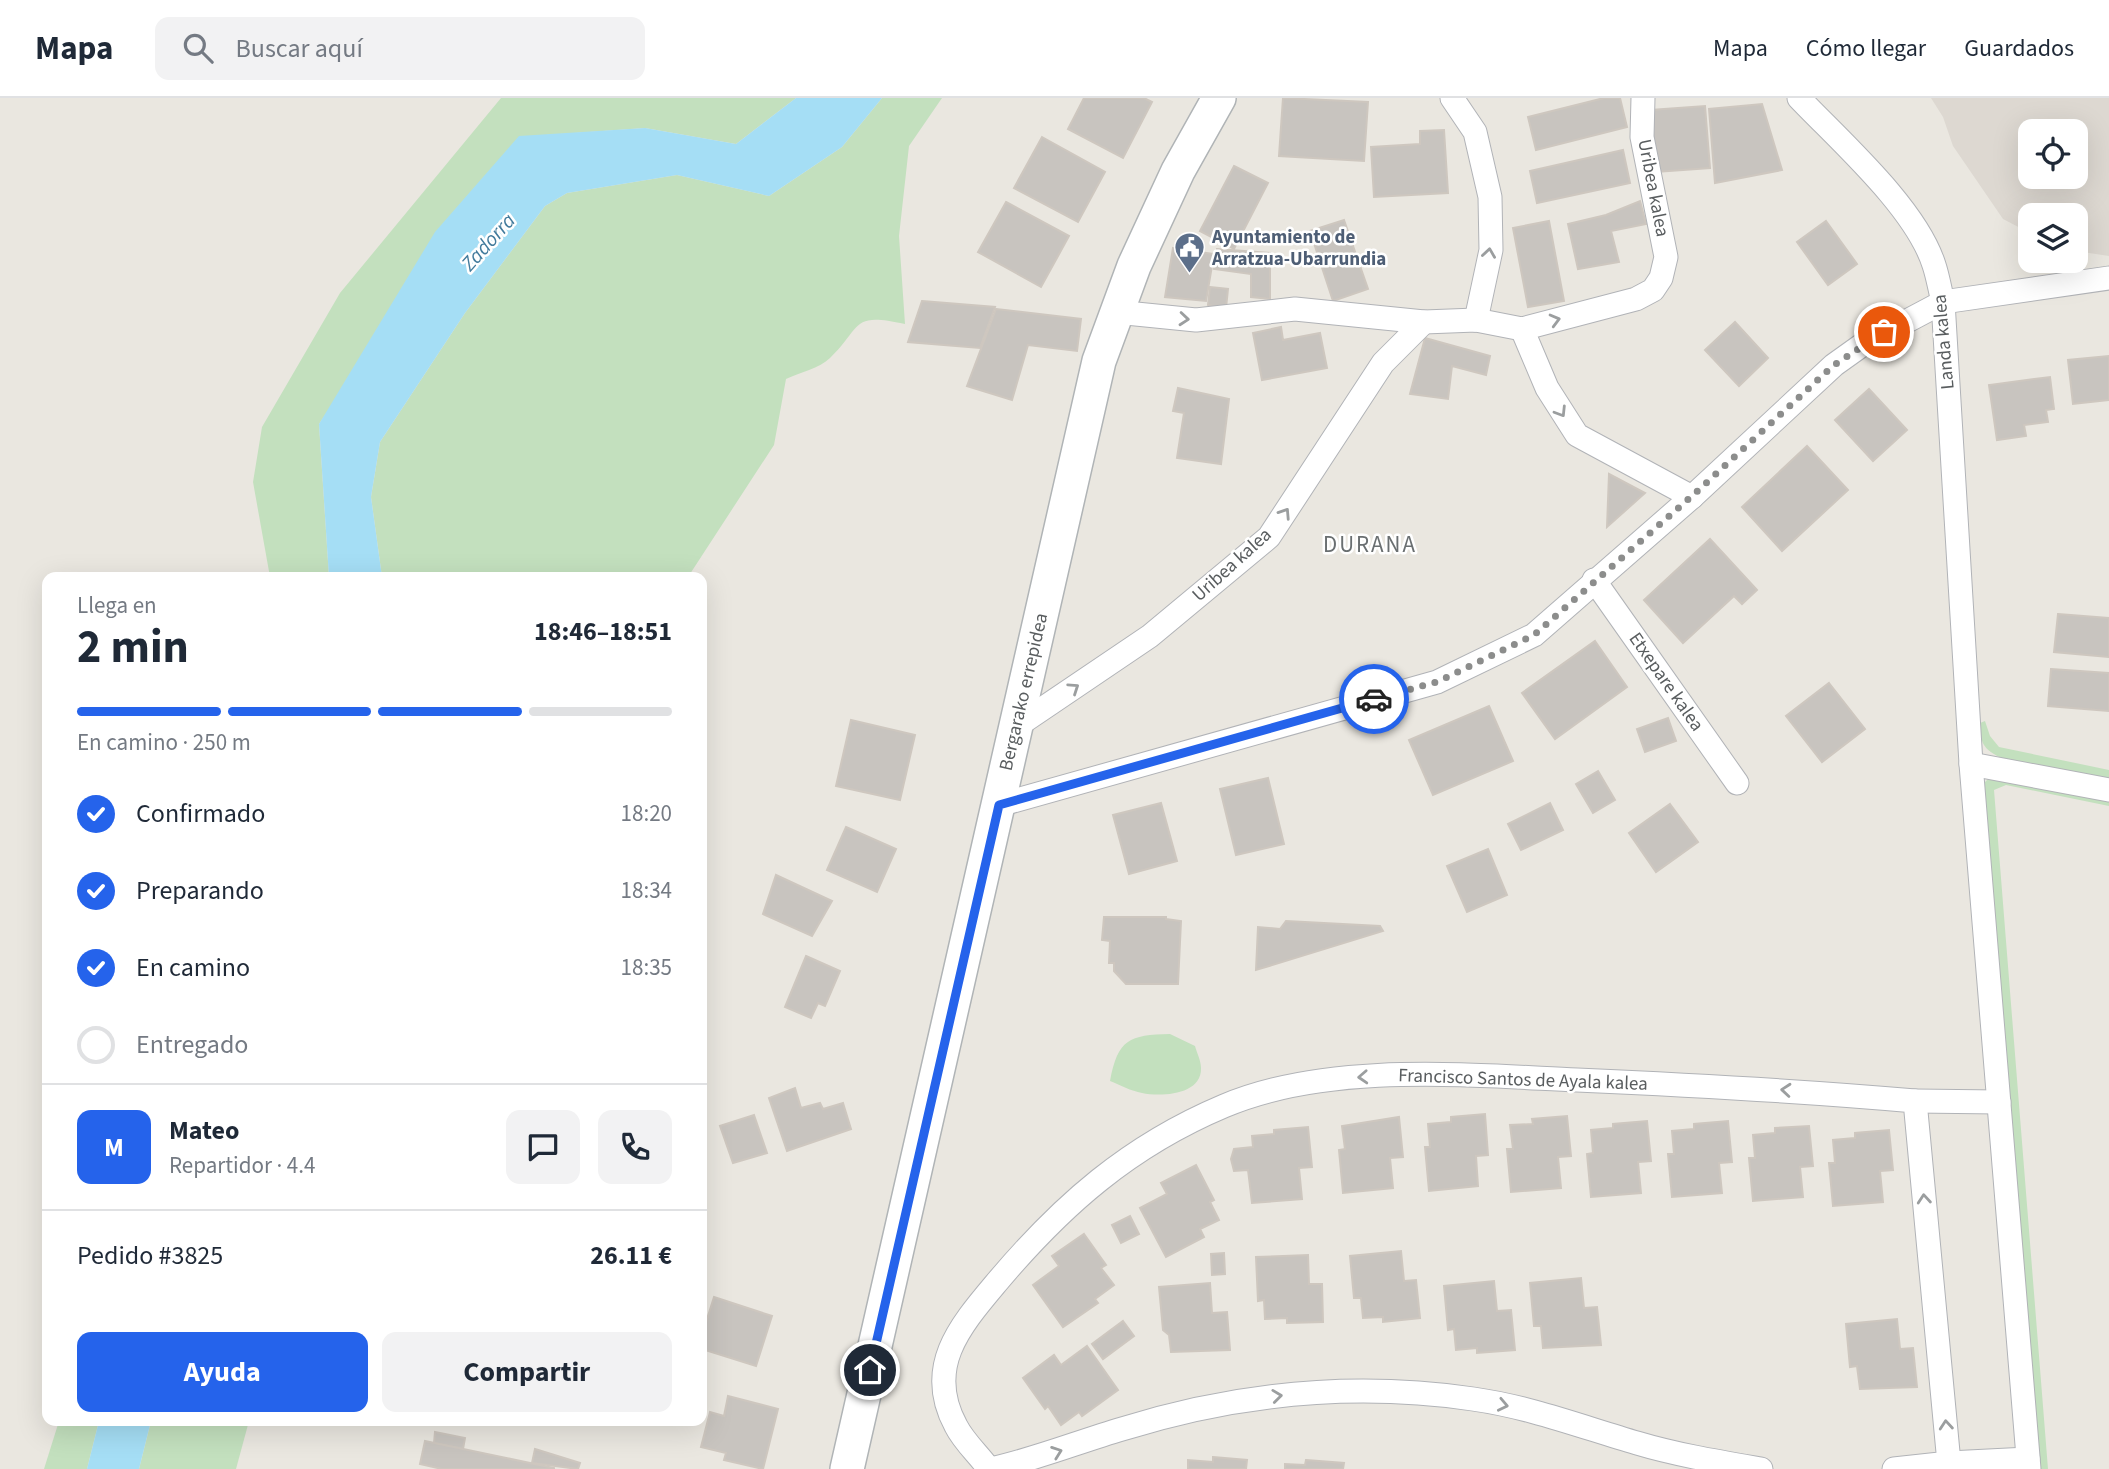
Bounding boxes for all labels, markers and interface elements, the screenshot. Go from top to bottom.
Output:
search box [155,17,645,80]
text: Mapa [35,25,113,72]
icon: search [179,29,217,67]
text: Buscar aquí [235,30,363,67]
text: Mapa [1713,31,1768,66]
text: Cómo llegar [1806,31,1926,66]
text: Guardados [1964,31,2074,66]
map controls [2018,119,2088,273]
button: locate [2018,119,2088,189]
street label: Uribea kalea [1630,137,1676,239]
button: layers [2018,203,2088,273]
water label: Zadorra [453,206,522,278]
place label: Ayuntamiento de Arratzua-Ubarrundia [1211,224,1386,273]
public building icon: Ayuntamiento de Arratzua-Ubarrundia [1172,231,1206,275]
one-way arrow [1482,247,1497,259]
street label: Landa kalea [1926,293,1962,391]
pin [1854,302,1914,362]
one-way arrow [1178,311,1190,326]
icon: bag [1865,313,1903,351]
one-way arrow [1549,314,1561,328]
one-way arrow [1553,405,1566,418]
one-way arrow [1277,507,1290,520]
street label: Uribea kalea [1186,522,1278,608]
district label: DURANA [1323,528,1417,561]
text: Llega en [77,589,157,622]
street label: Bergarako errepidea [993,610,1055,774]
text: 18:46–18:51 [534,613,672,650]
text: 2 min [77,615,189,680]
street label: Etxepare kalea [1622,627,1710,737]
courier [1339,664,1409,734]
icon: car [1355,680,1393,718]
one-way arrow [1066,683,1079,696]
text: En camino · 250 m [77,726,251,759]
icon: check [77,795,115,833]
text: Confirmado [136,795,265,832]
text: 18:20 [621,797,672,830]
icon: check [77,872,115,910]
text: Preparando [136,872,264,909]
text: 18:34 [621,874,672,907]
icon: check [77,949,115,987]
text: En camino [136,949,250,986]
text: 18:35 [621,951,672,984]
text: Entregado [136,1026,248,1063]
street label: Francisco Santos de Ayala kalea [1398,1062,1648,1098]
one-way arrow [1357,1069,1368,1084]
one-way arrow [1780,1083,1791,1098]
button: chat [506,1110,580,1184]
button: phone [598,1110,672,1184]
text: Mateo [169,1112,239,1149]
text: M [104,1129,124,1166]
text: Repartidor · 4.4 [169,1149,315,1182]
one-way arrow [1917,1193,1932,1205]
text: Pedido #3825 [77,1237,223,1274]
text: 26.11 € [590,1237,672,1274]
button: Ayuda [77,1332,368,1412]
button: Compartir [382,1332,672,1412]
pin [840,1340,900,1400]
icon: home [851,1351,889,1389]
one-way arrow [1271,1389,1282,1404]
one-way arrow [1497,1396,1509,1411]
one-way arrow [1939,1420,1954,1431]
one-way arrow [1050,1446,1062,1460]

